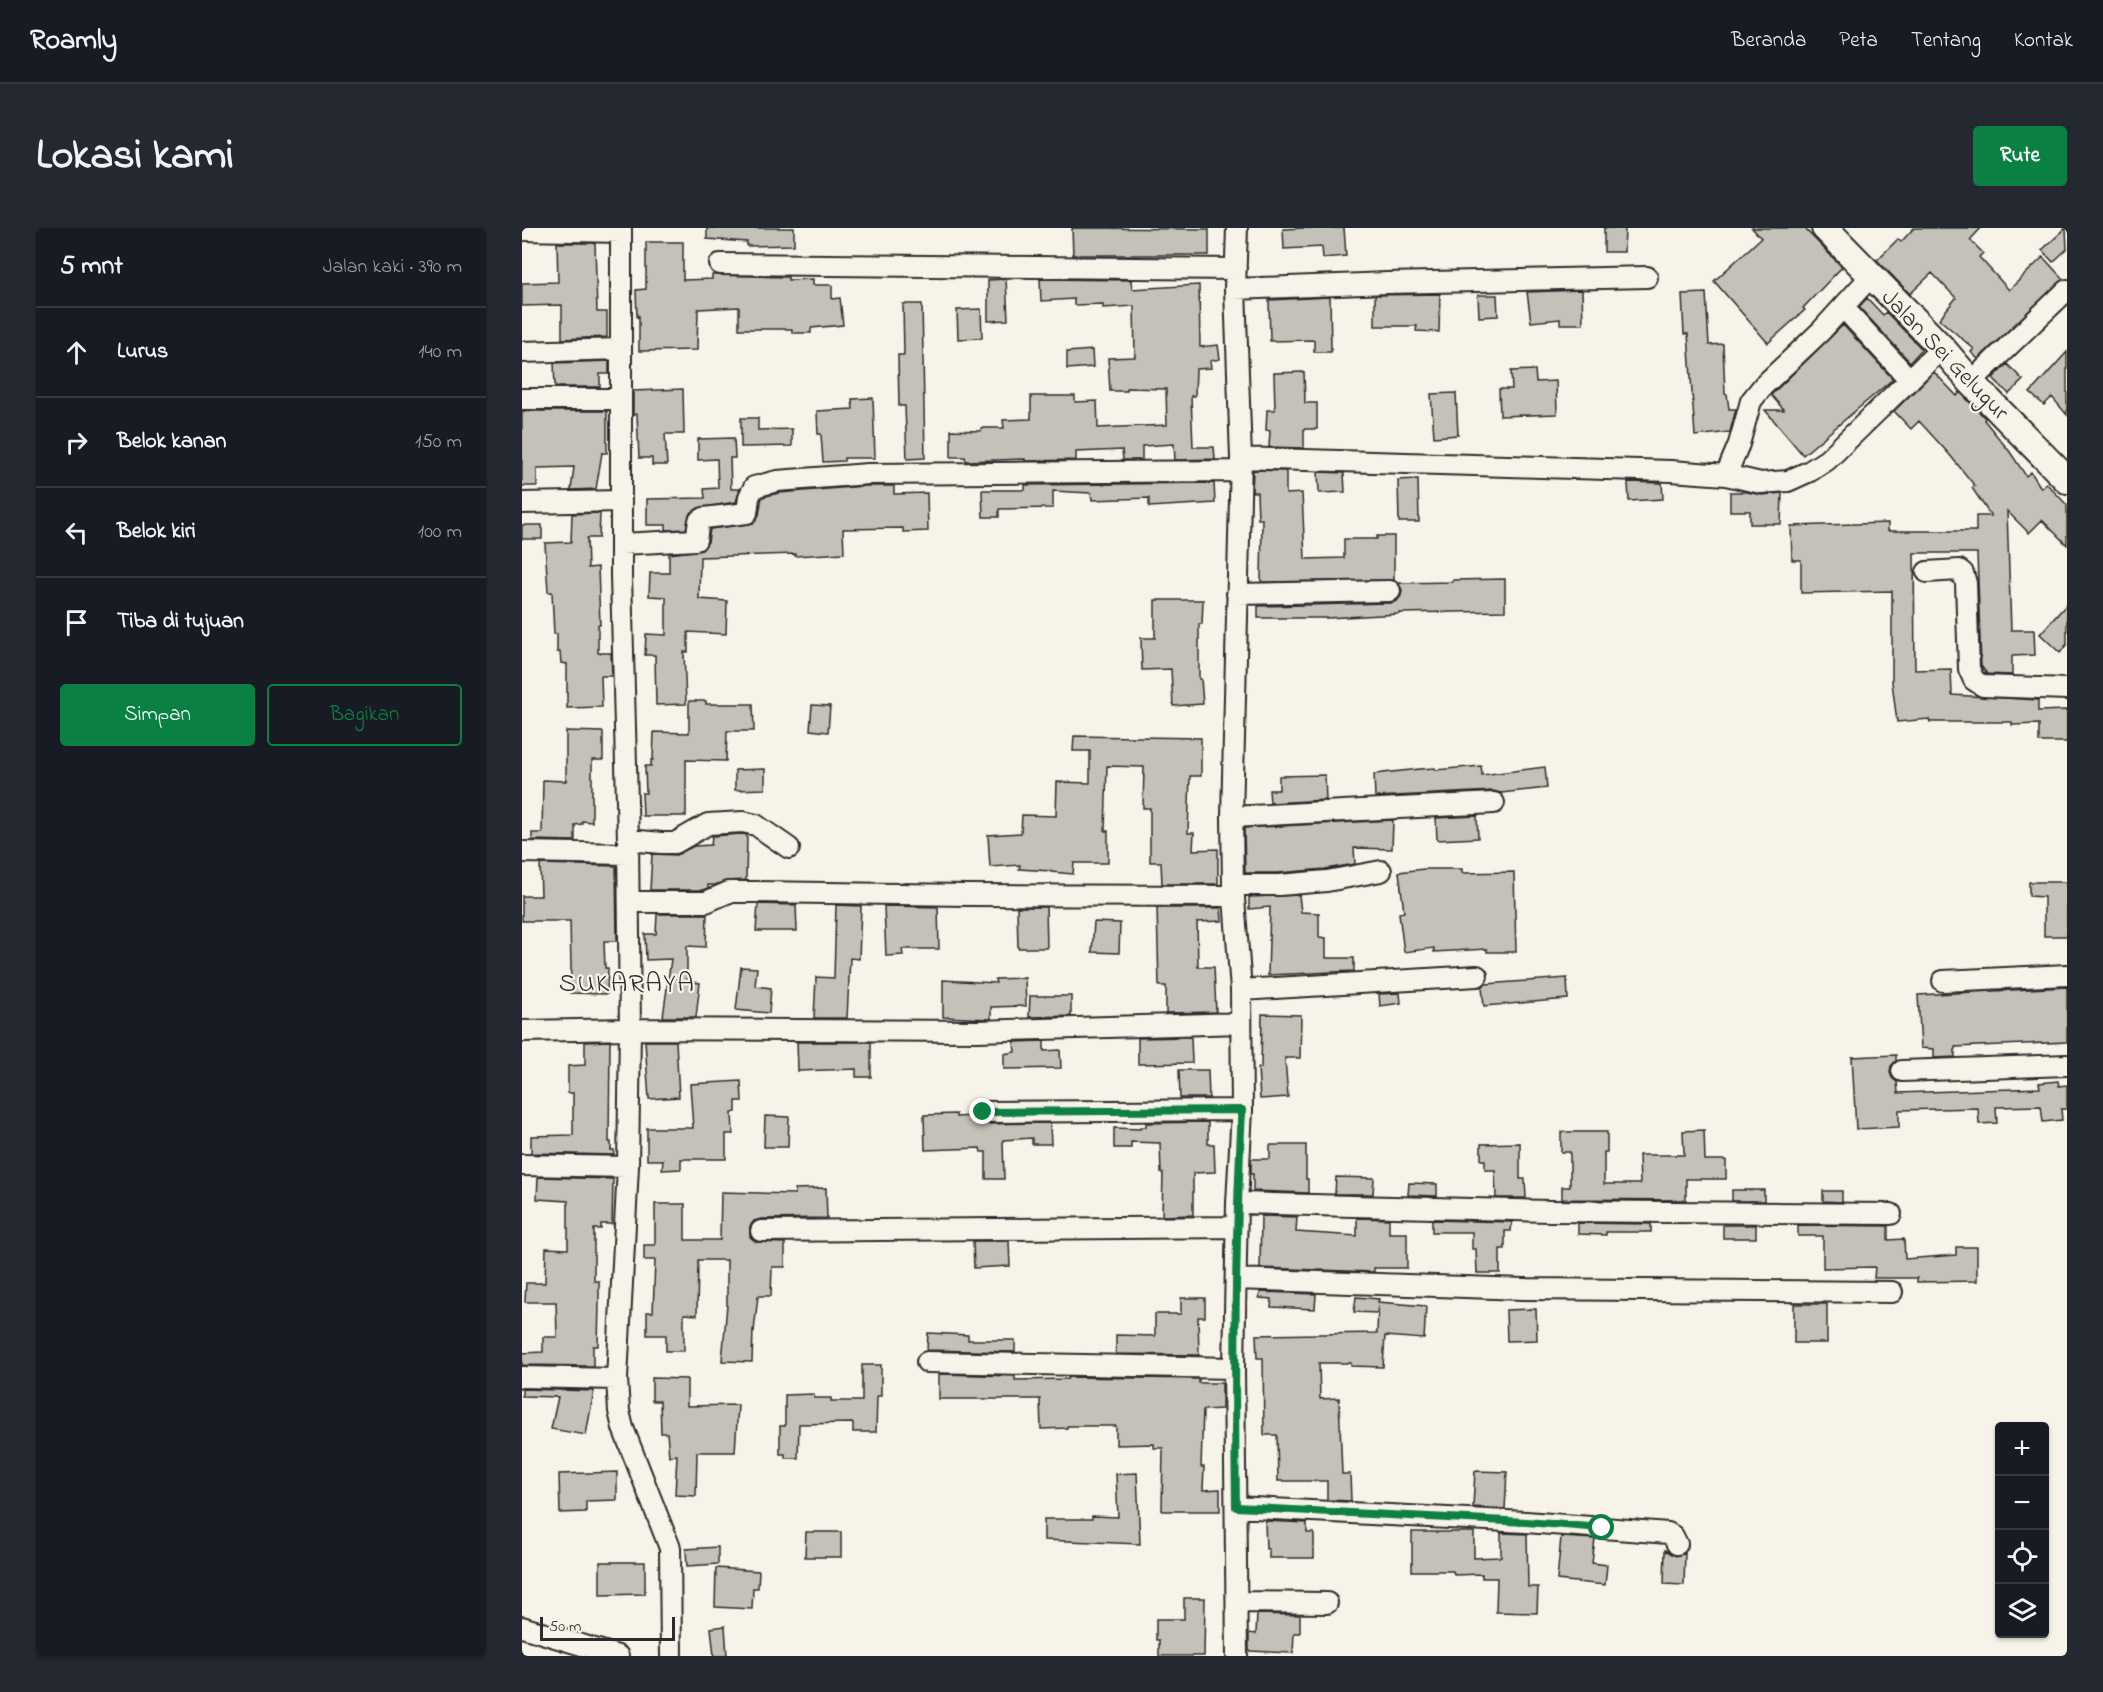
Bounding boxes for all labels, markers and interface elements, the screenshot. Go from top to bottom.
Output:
text: Roamly [30,21,117,62]
text: Beranda [1731,26,1806,56]
text: Peta [1839,26,1878,56]
text: Tentang [1911,26,1981,56]
text: Kontak [2014,26,2073,56]
text: Lokasi kami [36,126,234,187]
button: Rute [1973,126,2067,186]
text: 5 mnt [60,248,123,286]
text: Jalan kaki · 390 m [323,253,462,282]
street label: Jalan Sei Gelugur [1872,282,2017,430]
icon: ahead [60,336,93,369]
text: Lurus [117,336,168,368]
text: 140 m [418,338,462,367]
icon: right [60,426,93,459]
text: Belok kanan [117,426,226,458]
text: 150 m [415,428,462,457]
icon: left [60,516,93,549]
text: Belok kiri [117,516,196,548]
text: 100 m [418,518,462,547]
icon: arrive [60,606,93,639]
text: Tiba di tujuan [117,606,244,638]
button: Simpan [60,684,255,746]
button: Bagikan [267,684,462,746]
district label: SUKARAYA [559,965,695,1004]
route end [969,1098,995,1124]
map controls [1995,1422,2049,1638]
button: + [1995,1422,2049,1476]
button: − [1995,1476,2049,1530]
route start [1588,1514,1614,1540]
button: locate [1995,1530,2049,1584]
button: layers [1995,1584,2049,1638]
scale bar [540,1614,675,1642]
text: 50 m [549,1615,581,1639]

